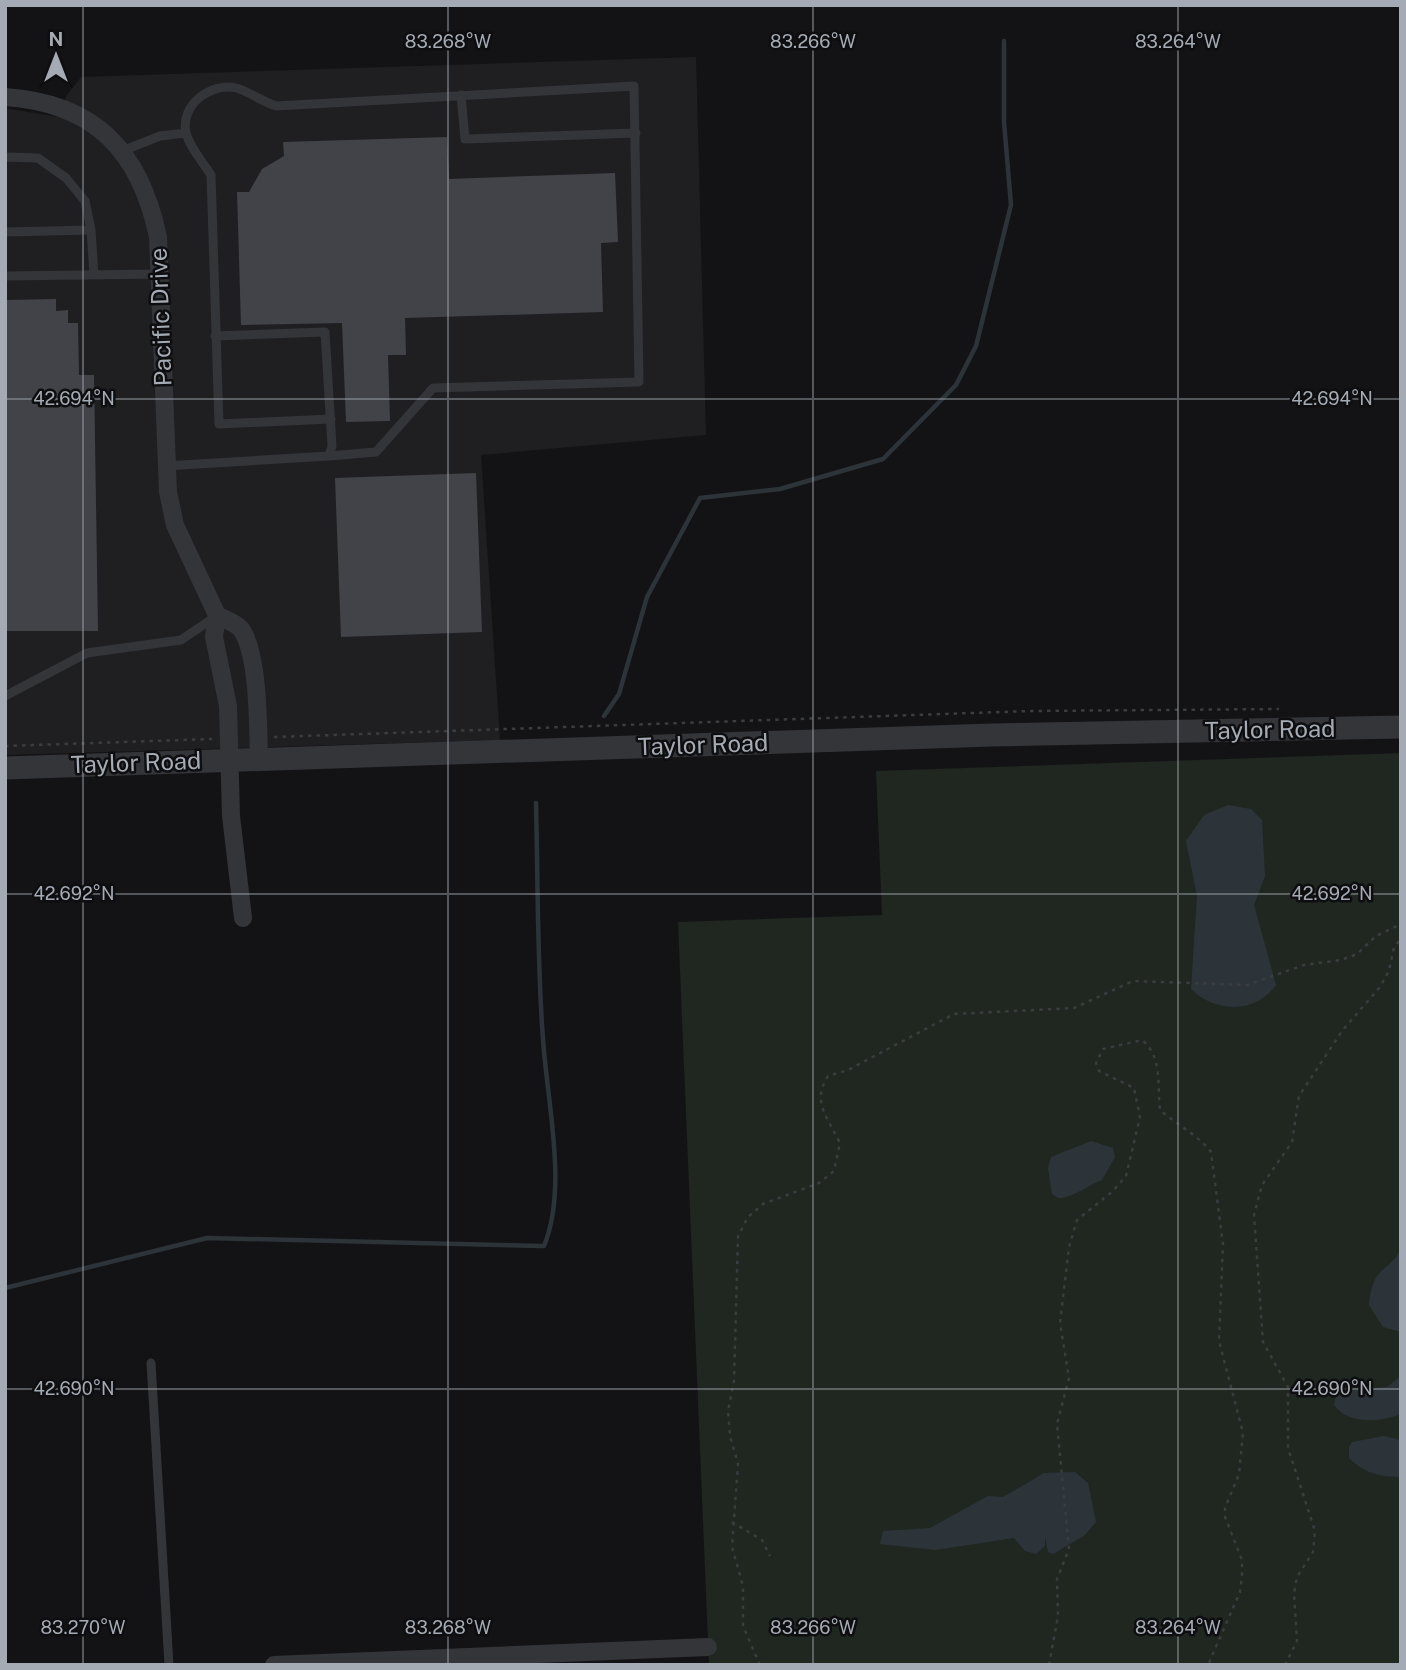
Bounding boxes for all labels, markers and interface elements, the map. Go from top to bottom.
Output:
north arrow [21,21,91,91]
text: N [49,28,63,50]
text: 83.268°W [405,31,491,52]
text: 83.266°W [770,31,856,52]
text: 83.264°W [1135,31,1221,52]
street label: Pacific Drive [144,247,176,387]
text: 42.694°N [33,388,115,409]
text: 42.694°N [1291,388,1373,409]
street label: Taylor Road [1204,714,1336,744]
street label: Taylor Road [637,728,769,760]
street label: Taylor Road [70,746,202,778]
text: 42.692°N [33,883,115,904]
text: 42.692°N [1291,883,1373,904]
text: 42.690°N [33,1378,115,1399]
text: 42.690°N [1291,1378,1373,1399]
text: 83.270°W [41,1617,125,1638]
text: 83.268°W [405,1617,491,1638]
text: 83.266°W [770,1617,856,1638]
text: 83.264°W [1135,1617,1221,1638]

